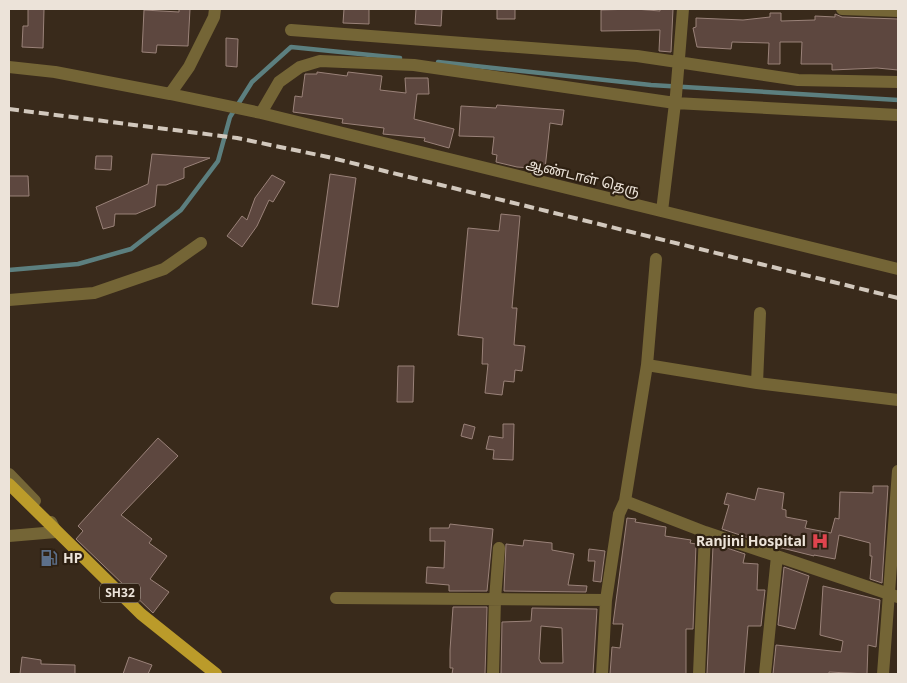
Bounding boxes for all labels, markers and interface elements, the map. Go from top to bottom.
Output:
street label: ஆண்டாள் தெரு [524,153,642,201]
place label: Ranjini Hospital [696,531,806,550]
hospital icon: Ranjini Hospital [810,531,830,551]
fuel station icon: HP [39,548,59,568]
place label: HP [63,548,83,567]
road number: SH32 [100,584,140,602]

